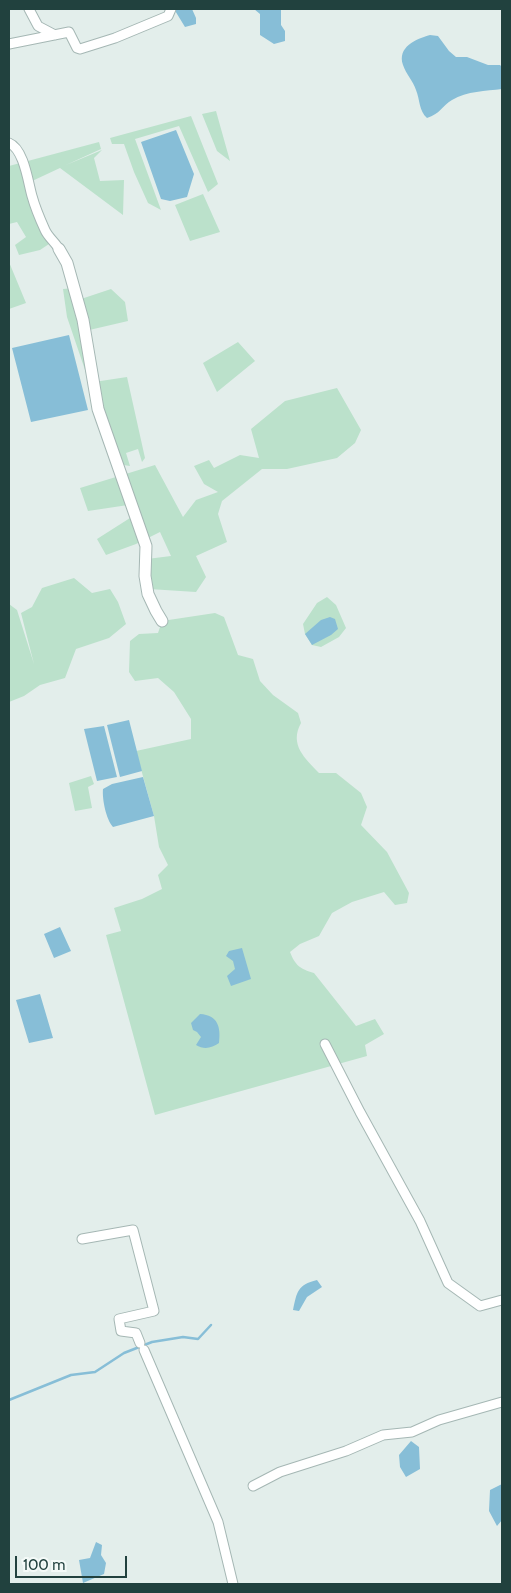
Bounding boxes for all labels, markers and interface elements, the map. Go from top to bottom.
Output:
scale bar [18,1546,130,1578]
text: 100 m [23,1556,65,1574]

